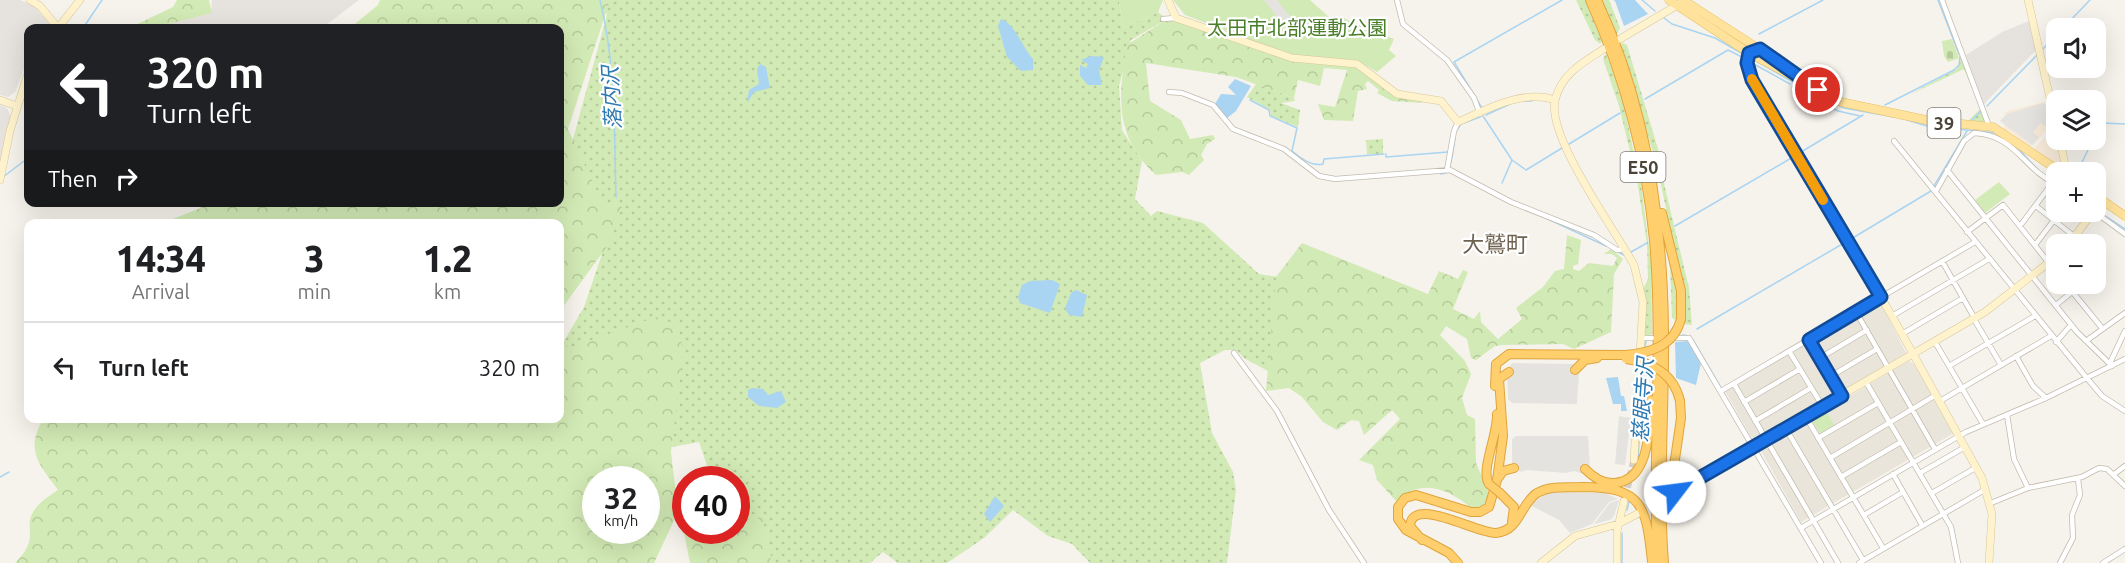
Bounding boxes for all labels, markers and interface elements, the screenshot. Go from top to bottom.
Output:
park label: 太田市北部運動公園 [1207,16,1387,39]
map controls [2046,18,2106,294]
button: sound [2046,18,2106,78]
icon: left [48,48,126,126]
text: 320 m [147,49,264,96]
water label: 落内沢 [597,63,625,130]
pin [1792,64,1843,115]
icon: arrive [1801,73,1834,106]
button: layers [2046,90,2106,150]
text: Turn left [147,98,251,128]
road number: 39 [1928,108,1960,138]
road number: E50 [1620,152,1666,182]
icon: right [110,162,143,195]
button: + [2046,162,2106,222]
text: Then [48,166,98,191]
district label: 大鷲町 [1462,231,1528,256]
button: − [2046,234,2106,294]
text: 14:34 [116,238,206,279]
text: 3 [304,238,324,279]
text: 1.2 [423,238,472,279]
text: Arrival [132,280,190,303]
text: min [298,280,331,303]
text: km [434,280,461,303]
icon: left [48,351,81,384]
water label: 慈眼寺沢 [1627,354,1657,443]
text: Turn left [99,355,189,380]
text: 320 m [479,355,540,380]
position arrow [1643,460,1707,524]
speed limit sign: 40 [672,466,750,544]
text: 32 [604,481,638,515]
text: km/h [604,512,638,529]

